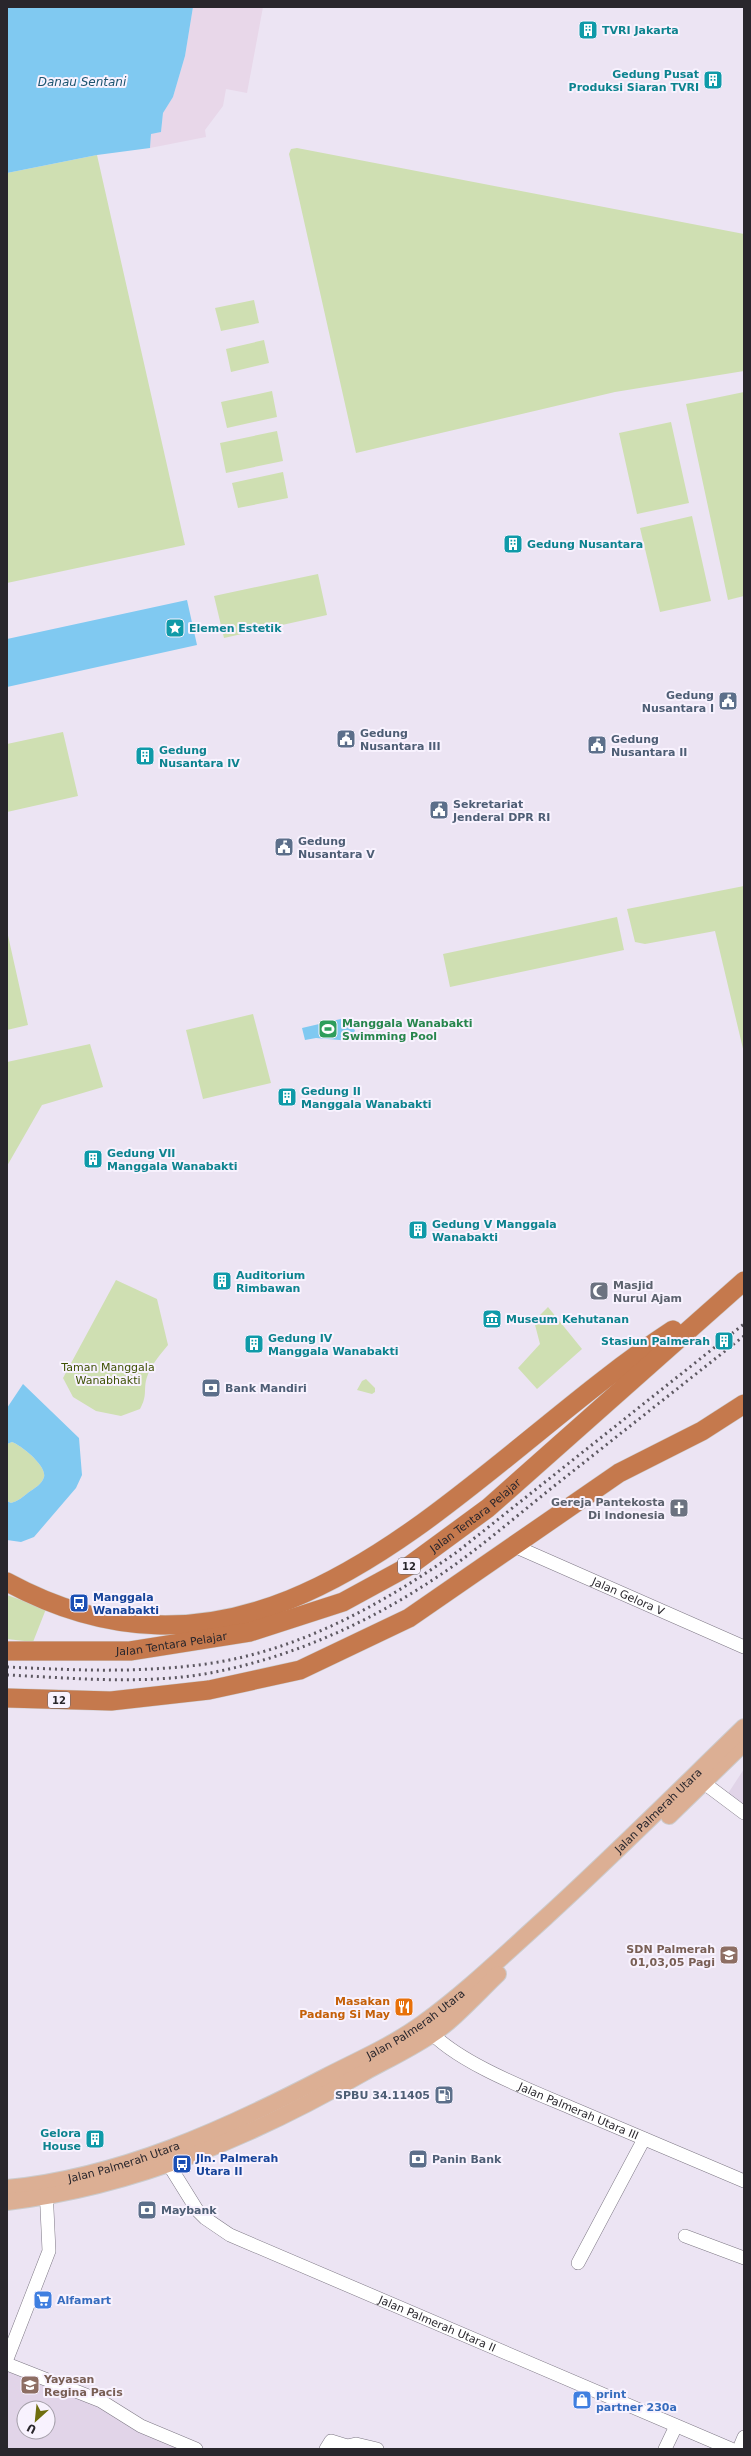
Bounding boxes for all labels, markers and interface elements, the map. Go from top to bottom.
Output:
building icon: TVRI Jakarta [577,19,599,41]
place label: TVRI Jakarta [602,24,679,37]
place label: Gedung Pusat Produksi Siaran TVRI [569,68,699,94]
building icon: Gedung Pusat Produksi Siaran TVRI [702,69,724,91]
water label: Danau Sentani [38,75,127,89]
building icon: Gedung Nusantara [502,533,524,555]
place label: Gedung Nusantara [527,538,643,551]
place icon: Elemen Estetik [164,617,186,639]
place label: Elemen Estetik [189,622,282,635]
place label: Gedung Nusantara I [642,689,714,715]
public building icon: Gedung Nusantara I [717,690,739,712]
place label: Gedung Nusantara III [360,727,440,753]
public building icon: Gedung Nusantara III [335,728,357,750]
place label: Gedung Nusantara II [611,733,687,759]
public building icon: Gedung Nusantara II [586,734,608,756]
place label: Gedung Nusantara IV [159,744,240,770]
building icon: Gedung Nusantara IV [134,745,156,767]
place label: Sekretariat Jenderal DPR RI [452,798,550,824]
public building icon: Sekretariat Jenderal DPR RI [428,799,450,821]
place label: Gedung Nusantara V [298,835,375,861]
public building icon: Gedung Nusantara V [273,836,295,858]
place label: Manggala Wanabakti Swimming Pool [342,1017,472,1043]
sports icon: Manggala Wanabakti Swimming Pool [317,1018,339,1040]
place label: Gedung II Manggala Wanabakti [301,1085,431,1111]
building icon: Gedung II Manggala Wanabakti [276,1086,298,1108]
place label: Gedung VII Manggala Wanabakti [107,1147,237,1173]
building icon: Gedung VII Manggala Wanabakti [82,1148,104,1170]
place label: Gedung V Manggala Wanabakti [432,1218,557,1244]
building icon: Gedung V Manggala Wanabakti [407,1219,429,1241]
place label: Auditorium Rimbawan [236,1269,305,1295]
building icon: Auditorium Rimbawan [211,1270,233,1292]
place label: Masjid Nurul Ajam [613,1279,682,1305]
mosque icon: Masjid Nurul Ajam [588,1280,610,1302]
museum icon: Museum Kehutanan [481,1308,503,1330]
place label: Museum Kehutanan [506,1313,629,1326]
building icon: Stasiun Palmerah [713,1330,735,1352]
place label: Gedung IV Manggala Wanabakti [268,1332,398,1358]
building icon: Gedung IV Manggala Wanabakti [243,1333,265,1355]
place label: Stasiun Palmerah [601,1335,710,1348]
park label: Taman Manggala Wanabhakti [60,1361,155,1387]
bank icon: Bank Mandiri [200,1377,222,1399]
place label: Bank Mandiri [225,1382,307,1395]
street label: Jalan Tentara Pelajar [427,1475,524,1555]
place label: Gereja Pantekosta Di Indonesia [551,1496,665,1522]
church icon: Gereja Pantekosta Di Indonesia [668,1497,690,1519]
road number: 12 [398,1558,420,1574]
street label: Jalan Gelora V [589,1574,667,1618]
place label: Manggala Wanabakti [93,1591,159,1617]
bus stop icon: Manggala Wanabakti [68,1592,90,1614]
street label: Jalan Tentara Pelajar [115,1629,228,1658]
road number: 12 [48,1692,70,1708]
street label: Jalan Palmerah Utara [611,1766,704,1856]
place label: SDN Palmerah 01,03,05 Pagi [626,1943,715,1969]
school or university icon: SDN Palmerah 01,03,05 Pagi [718,1944,740,1966]
street label: Jalan Palmerah Utara [363,1987,467,2062]
place label: Masakan Padang Si May [299,1995,390,2021]
restaurant icon: Masakan Padang Si May [393,1996,415,2018]
street label: Jalan Palmerah Utara III [516,2079,641,2142]
fuel station icon: SPBU 34.11405 [433,2084,455,2106]
place label: SPBU 34.11405 [335,2089,430,2102]
place label: Gelora House [40,2127,81,2153]
building icon: Gelora House [84,2128,106,2150]
street label: Jalan Palmerah Utara [66,2139,181,2185]
bank icon: Panin Bank [407,2148,429,2170]
place label: Jln. Palmerah Utara II [195,2152,278,2178]
bus stop icon: Jln. Palmerah Utara II [171,2153,193,2175]
place label: Panin Bank [432,2153,502,2166]
bank icon: Maybank [136,2199,158,2221]
place label: Maybank [161,2204,217,2217]
supermarket icon: Alfamart [32,2289,54,2311]
street label: Jalan Palmerah Utara II [376,2292,498,2354]
place label: Alfamart [57,2294,111,2307]
place label: Yayasan Regina Pacis [43,2373,123,2399]
school or university icon: Yayasan Regina Pacis [19,2374,41,2396]
place label: print partner 230a [596,2388,677,2414]
shop icon: print partner 230a [571,2389,593,2411]
north arrow [16,2400,56,2440]
text: U [25,2421,39,2436]

